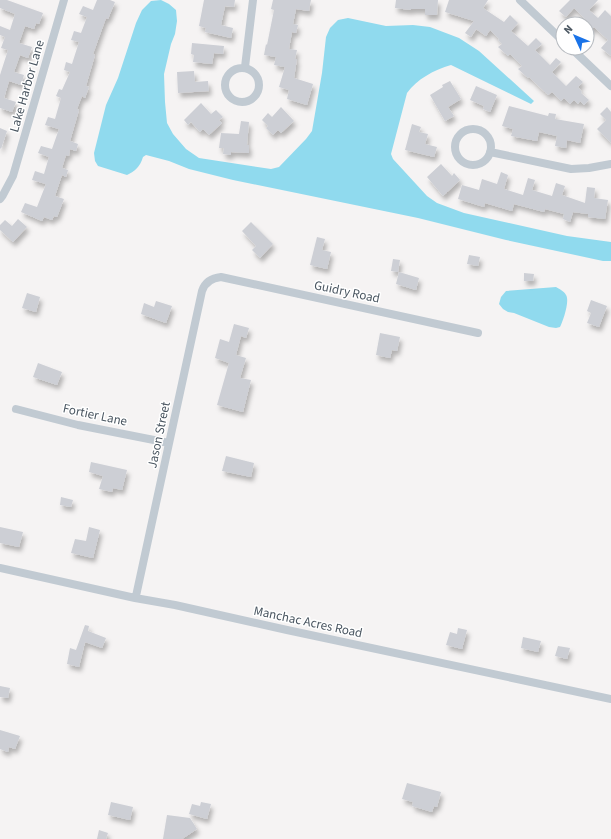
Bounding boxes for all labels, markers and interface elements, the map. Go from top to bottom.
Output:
north arrow [555,16,595,56]
text: N [560,22,576,37]
street label: Lake Harbor Lane [5,38,49,134]
street label: Guidry Road [312,276,382,308]
street label: Fortier Lane [61,399,129,431]
street label: Jason Street [143,400,175,470]
street label: Manchac Acres Road [252,602,364,642]

